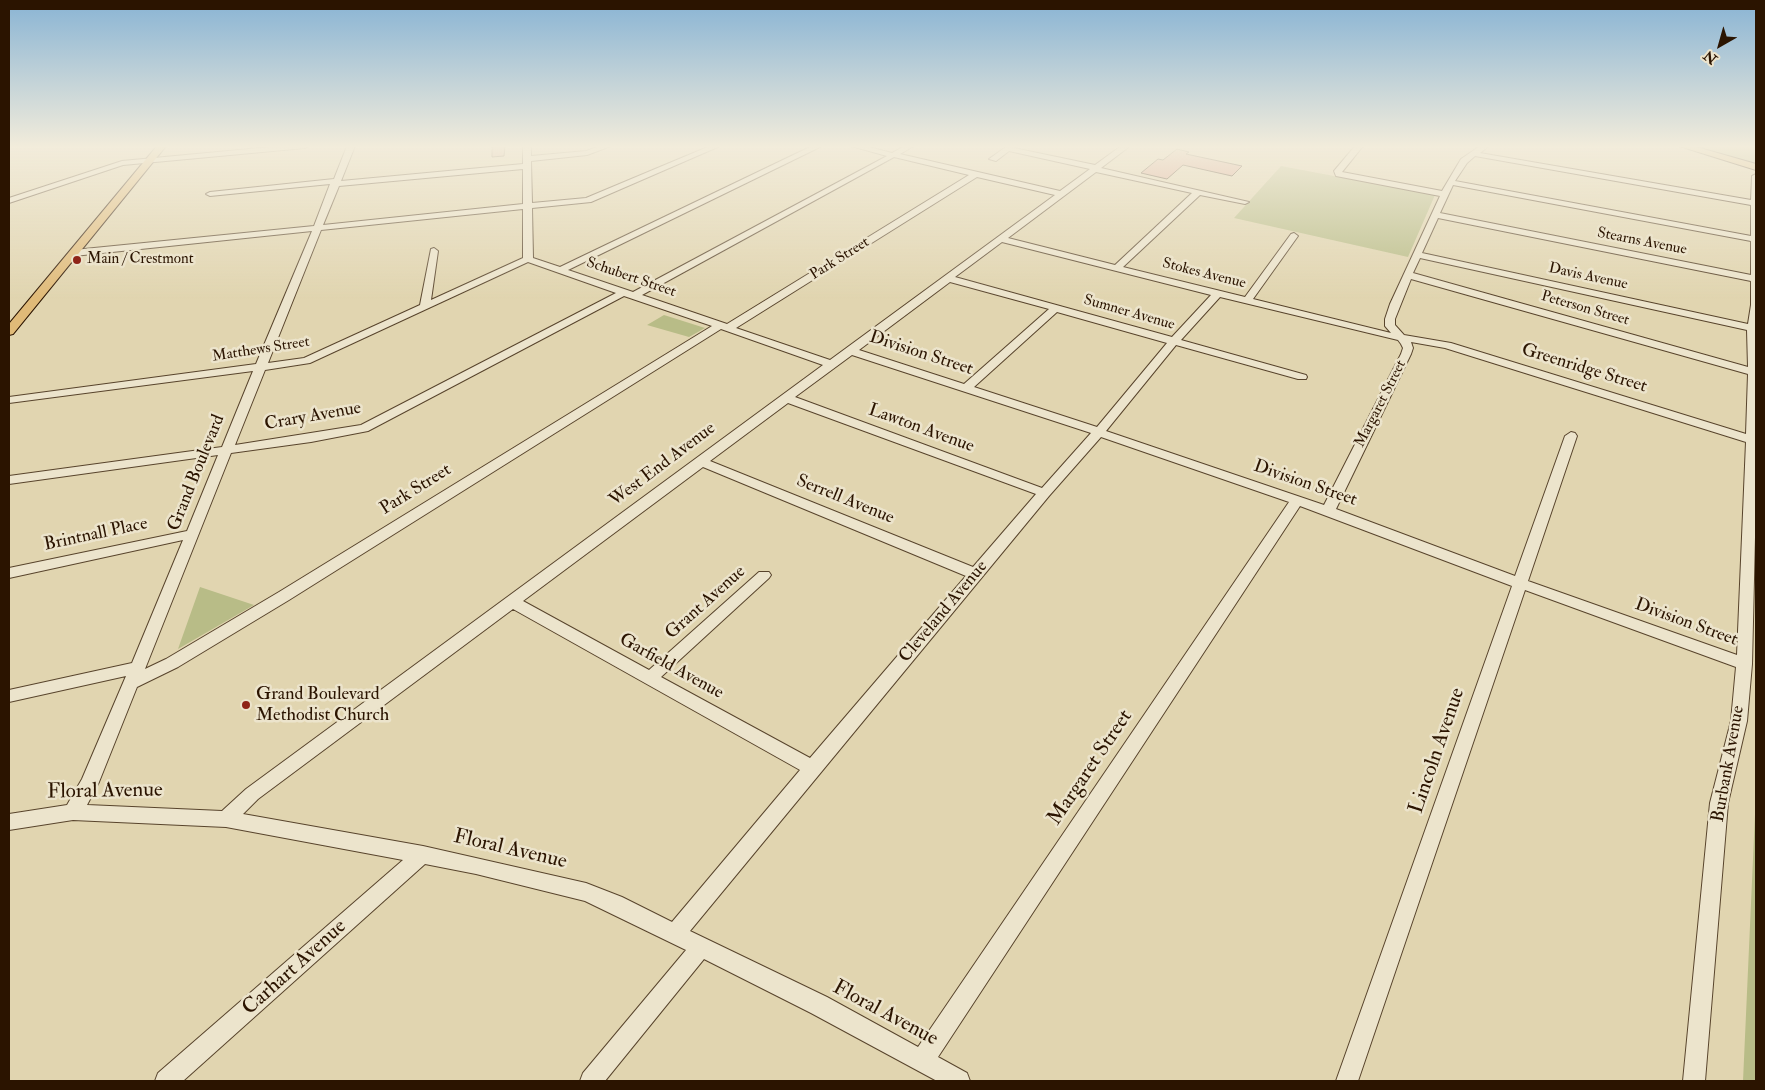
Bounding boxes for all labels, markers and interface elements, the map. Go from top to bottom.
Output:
north arrow [1695,20,1745,70]
text: N [1700,47,1721,68]
street label: Stearns Avenue [1596,225,1688,259]
street label: Park Street [807,234,873,284]
place label: Main / Crestmont [87,251,193,269]
marker: Main / Crestmont [71,254,83,266]
street label: Schubert Street [584,254,678,302]
street label: Stokes Avenue [1160,255,1248,293]
street label: Davis Avenue [1547,260,1629,294]
street label: Peterson Street [1539,288,1631,330]
street label: Sumner Avenue [1081,291,1177,335]
street label: Division Street [866,327,976,381]
street label: Matthews Street [211,333,311,367]
street label: Greenridge Street [1519,340,1649,398]
street label: Margaret Street [1351,357,1411,451]
street label: Crary Avenue [263,398,363,436]
street label: Lawton Avenue [865,400,977,458]
street label: Grand Boulevard [164,412,230,534]
street label: West End Avenue [606,418,720,512]
street label: Division Street [1250,456,1360,512]
street label: Park Street [376,460,456,520]
street label: Serrell Avenue [793,471,897,529]
street label: Brintnall Place [42,513,150,557]
street label: Cleveland Avenue [895,557,993,667]
street label: Grant Avenue [662,561,750,645]
street label: Division Street [1632,594,1740,652]
street label: Garfield Avenue [615,629,727,705]
place label: Grand Boulevard Methodist Church [256,684,389,726]
street label: Lincoln Avenue [1405,685,1471,817]
marker: Grand Boulevard Methodist Church [240,699,252,711]
street label: Burbank Avenue [1708,704,1750,824]
street label: Margaret Street [1043,705,1139,831]
street label: Floral Avenue [47,778,163,806]
street label: Floral Avenue [451,825,569,875]
street label: Carhart Avenue [238,915,352,1021]
street label: Floral Avenue [828,976,942,1052]

